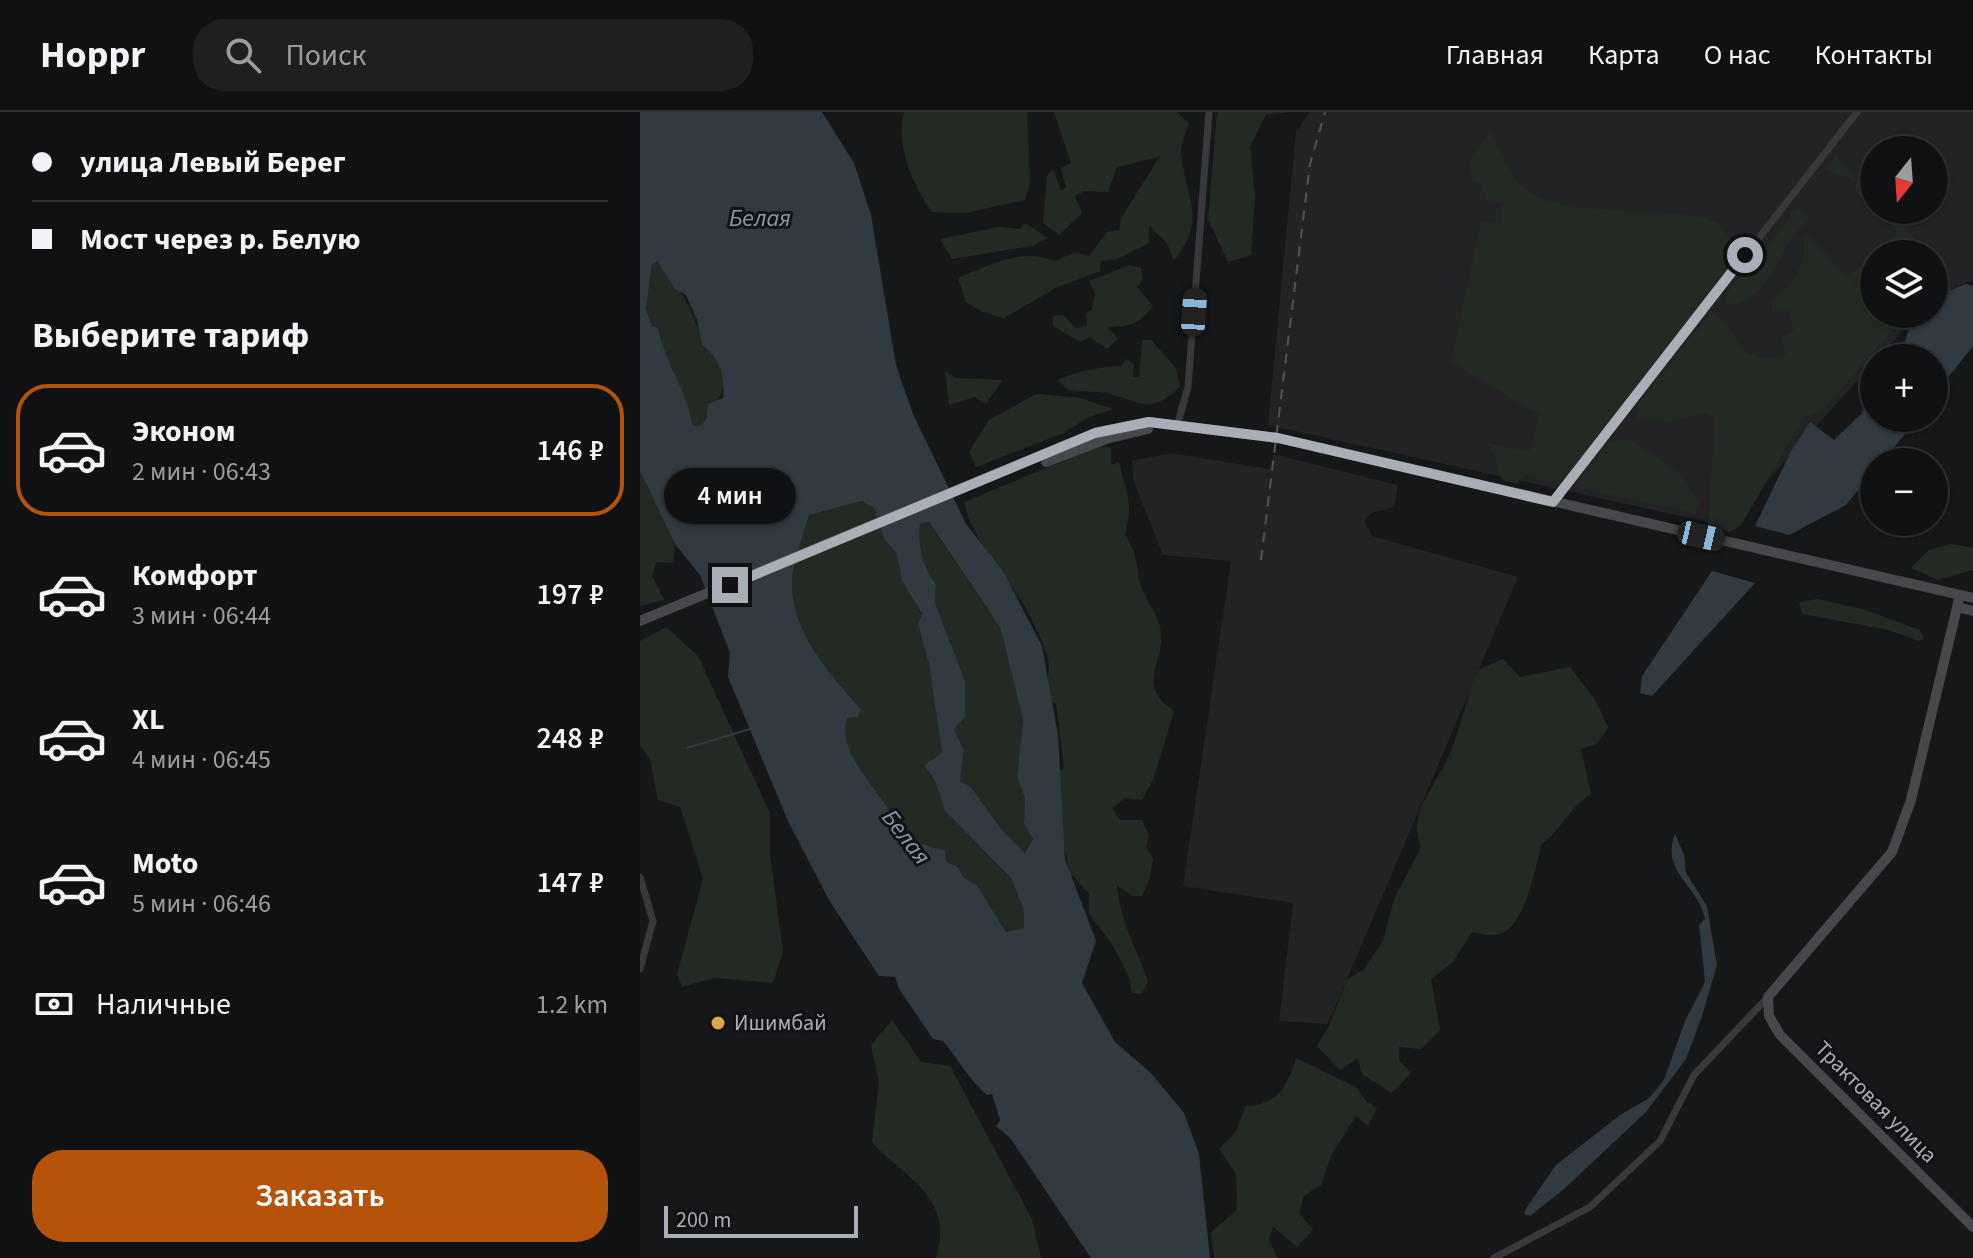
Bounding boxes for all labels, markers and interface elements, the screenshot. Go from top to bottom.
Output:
search box [193,19,753,91]
text: Hoppr [40,28,145,82]
icon: search [221,33,265,77]
text: Поиск [285,34,366,77]
text: Главная [1446,35,1544,75]
text: Карта [1588,35,1660,75]
text: О нас [1704,35,1771,75]
text: Контакты [1815,35,1933,75]
north arrow [1860,136,1948,224]
map controls [1860,136,1948,536]
text: улица Левый Берег [80,141,346,184]
water label: Белая [729,201,791,236]
text: Мост через р. Белую [80,218,361,261]
route start [1727,237,1763,273]
button: layers [1860,240,1948,328]
car [1180,287,1208,337]
text: Выберите тариф [32,310,309,361]
button: + [1860,344,1948,432]
text: Эконом [132,410,236,453]
icon: car [36,414,108,486]
text: 146 ₽ [536,429,604,472]
button: − [1860,448,1948,536]
text: 2 мин · 06:43 [132,453,271,490]
callout: 4 мин [664,469,796,525]
text: 4 мин [697,477,763,514]
car [1675,519,1727,553]
text: Комфорт [132,554,258,597]
icon: car [36,558,108,630]
route end [712,567,748,603]
text: 197 ₽ [536,573,604,616]
text: 3 мин · 06:44 [132,597,271,634]
text: XL [132,698,165,741]
icon: car [36,702,108,774]
text: 248 ₽ [536,717,604,760]
text: 4 мин · 06:45 [132,741,271,778]
water label: Белая [873,802,939,872]
text: Moto [132,842,198,885]
icon: car [36,846,108,918]
text: 147 ₽ [536,861,604,904]
text: 5 мин · 06:46 [132,885,271,922]
icon: cash [32,982,76,1026]
text: Наличные [96,983,231,1026]
text: 1.2 km [536,986,608,1023]
place label: Ишимбай [734,1007,827,1039]
marker: Ишимбай [709,1014,727,1032]
street label: Трактовая улица [1808,1034,1944,1170]
button: Заказать [32,1150,608,1242]
scale bar [664,1202,858,1238]
text: 200 m [676,1204,731,1236]

